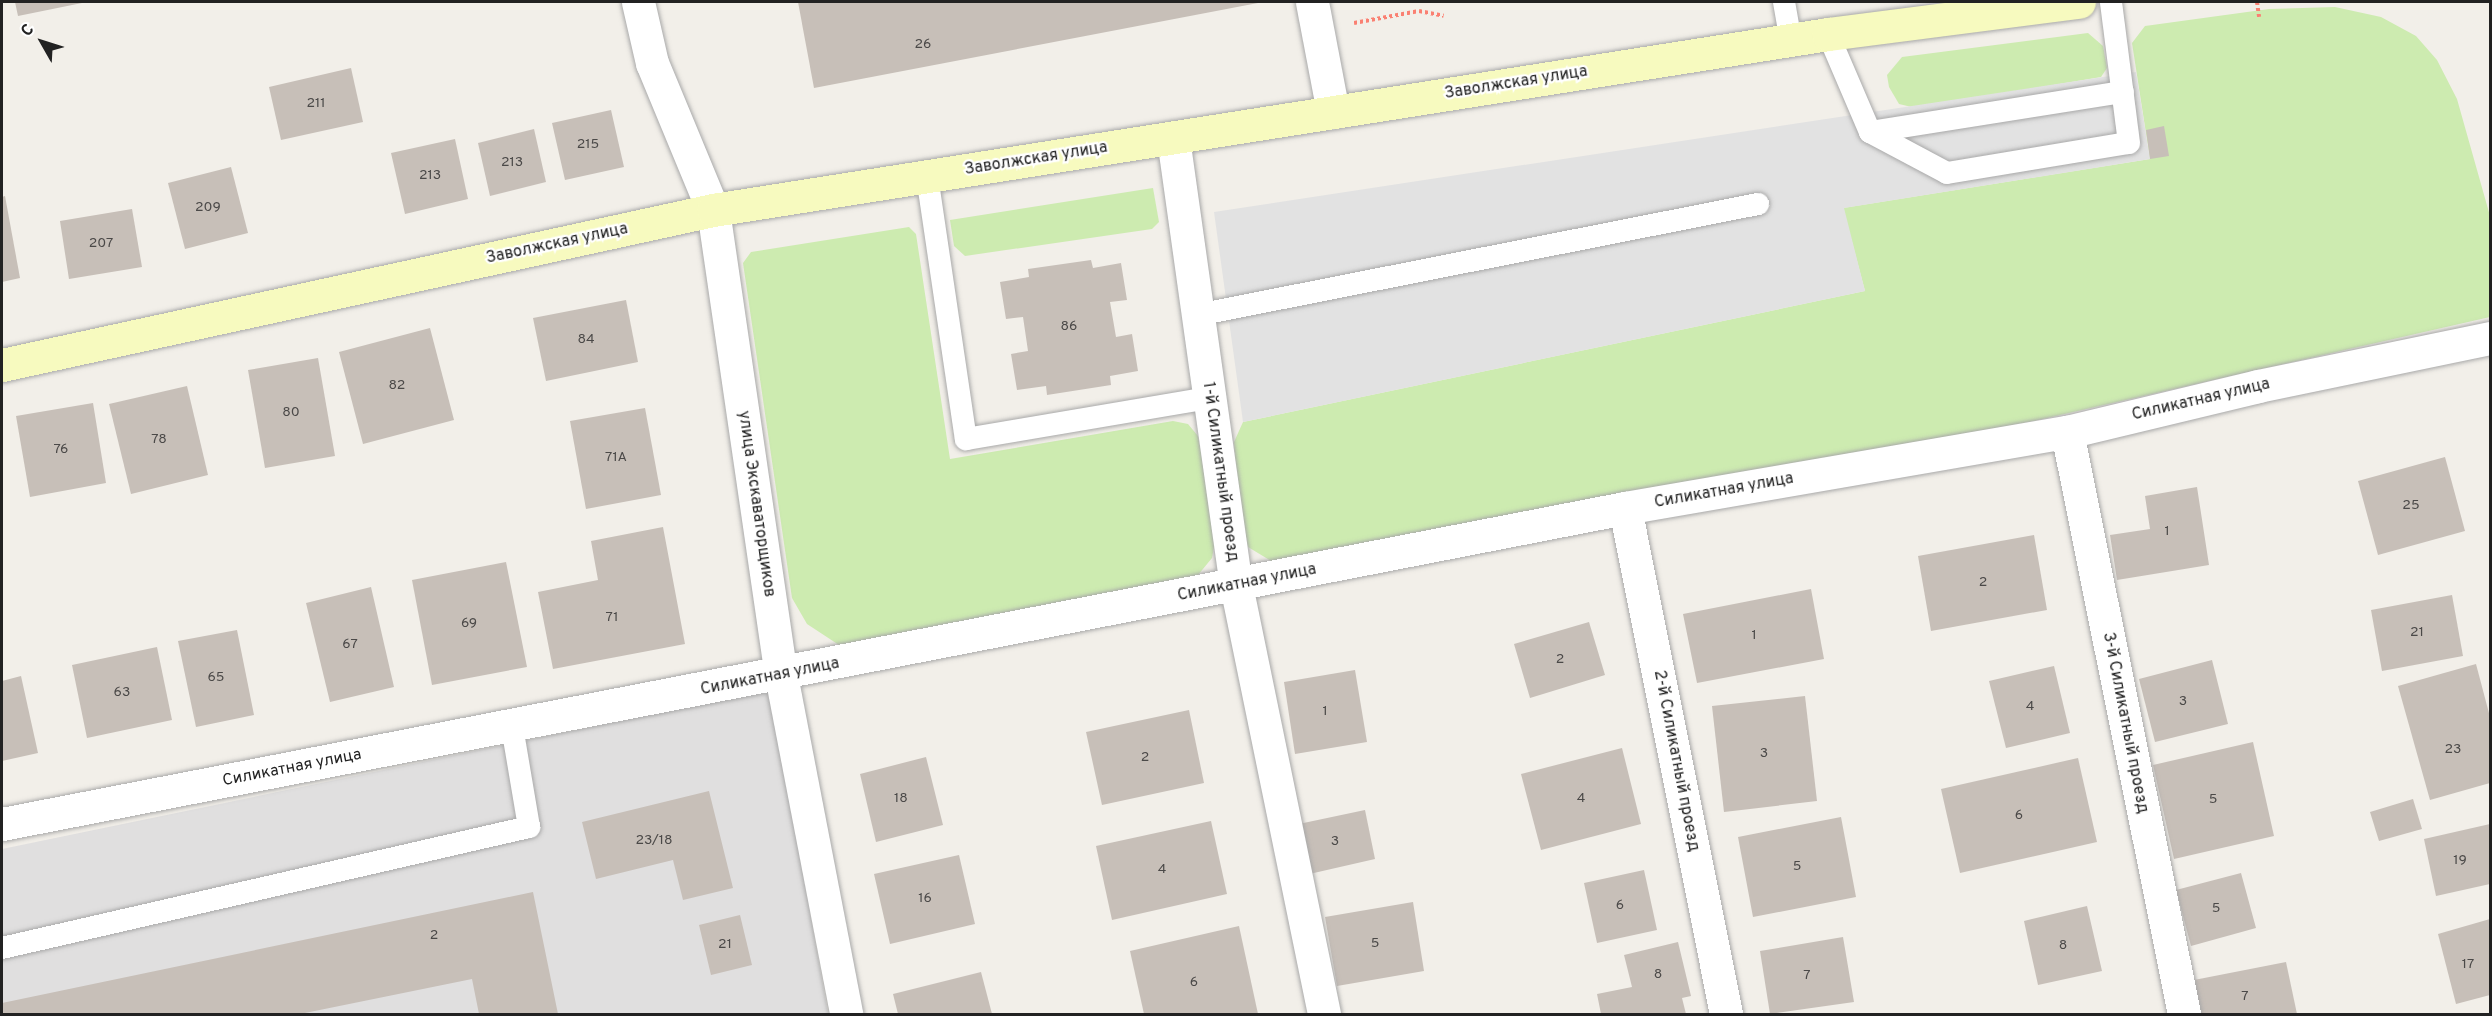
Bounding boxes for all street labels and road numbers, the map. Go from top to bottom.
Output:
street label: Заволжская улица [1443,62,1589,104]
street label: Заволжская улица [963,138,1109,180]
street label: Заволжская улица [484,220,630,268]
street label: Силикатная улица [2130,375,2272,425]
street label: 1-й Силикатный проезд [1198,381,1242,563]
street label: улица Экскаваторщиков [733,410,779,598]
street label: Силикатная улица [1653,469,1795,513]
street label: Силикатная улица [1176,560,1318,606]
street label: 3-й Силикатный проезд [2098,631,2152,815]
street label: Силикатная улица [699,654,841,700]
street label: 2-й Силикатный проезд [1649,669,1703,853]
street label: Силикатная улица [221,745,363,791]

